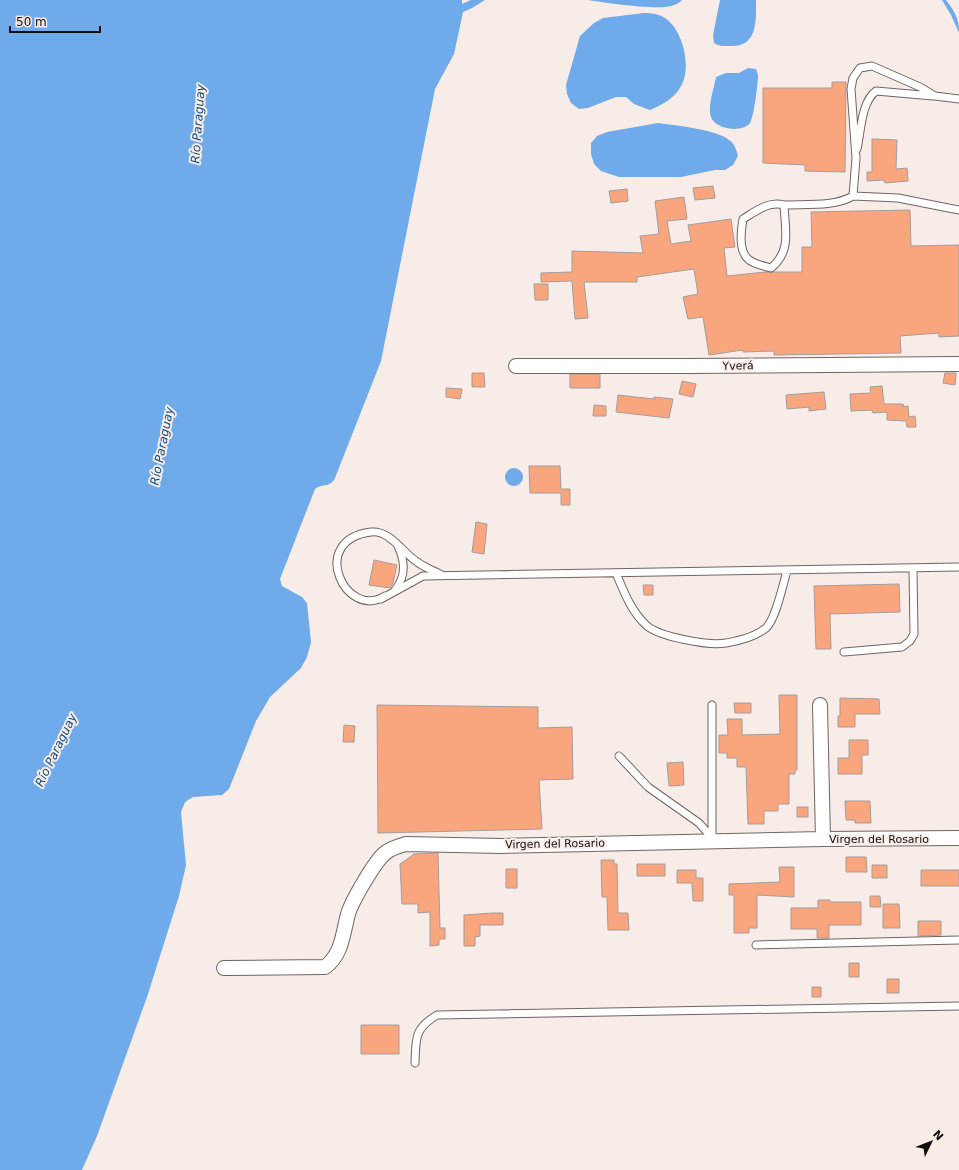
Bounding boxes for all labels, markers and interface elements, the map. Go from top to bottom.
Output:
scale bar [10,8,100,34]
text: 50 m [16,15,47,29]
water label: Río Paraguay [188,83,208,164]
street label: Yverá [721,359,754,373]
water label: Río Paraguay [148,405,177,486]
water label: Río Paraguay [32,710,80,789]
street label: Virgen del Rosario [829,833,929,846]
street label: Virgen del Rosario [505,837,605,851]
north arrow [911,1122,951,1162]
text: N [930,1128,946,1143]

